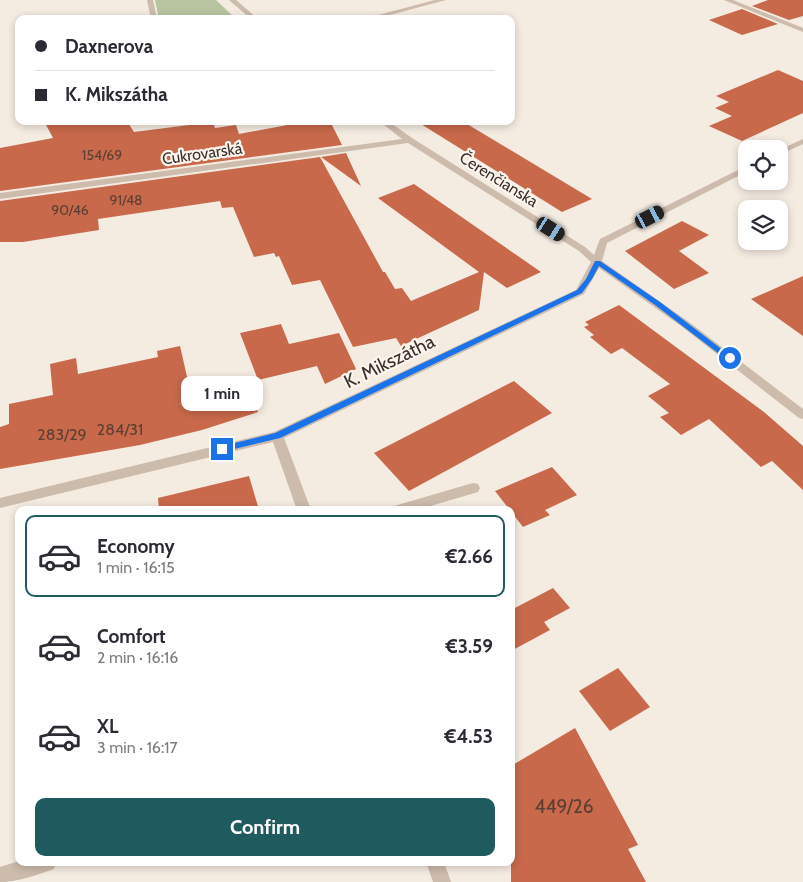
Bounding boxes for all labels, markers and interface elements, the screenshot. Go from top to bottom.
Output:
text: Daxnerova [65,35,153,58]
text: K. Mikszátha [65,83,168,106]
street label: Cukrovarská [161,138,244,169]
map controls [738,140,788,250]
button: locate [738,140,788,190]
house number: 154/69 [82,146,122,164]
street label: Čerenčianska [456,148,542,211]
house number: 91/48 [109,191,143,209]
button: layers [738,200,788,250]
house number: 90/46 [51,201,89,219]
car [633,204,666,230]
car [534,215,567,243]
street label: K. Mikszátha [340,330,438,393]
route start [719,347,741,369]
callout: 1 min [181,376,263,412]
text: 1 min [204,384,240,403]
house number: 284/31 [97,420,143,439]
house number: 283/29 [37,425,87,444]
route end [211,438,233,460]
icon: car [37,534,82,579]
text: Economy [97,535,175,558]
text: €2.66 [445,545,493,568]
text: 1 min · 16:15 [97,558,175,577]
icon: car [37,624,82,669]
text: Comfort [97,625,166,648]
text: €3.59 [445,635,493,658]
text: 2 min · 16:16 [97,648,178,667]
icon: car [37,714,82,759]
text: XL [97,715,118,738]
text: €4.53 [444,725,493,748]
text: 3 min · 16:17 [97,738,178,757]
house number: 449/26 [534,795,594,818]
button: Confirm [35,798,495,856]

